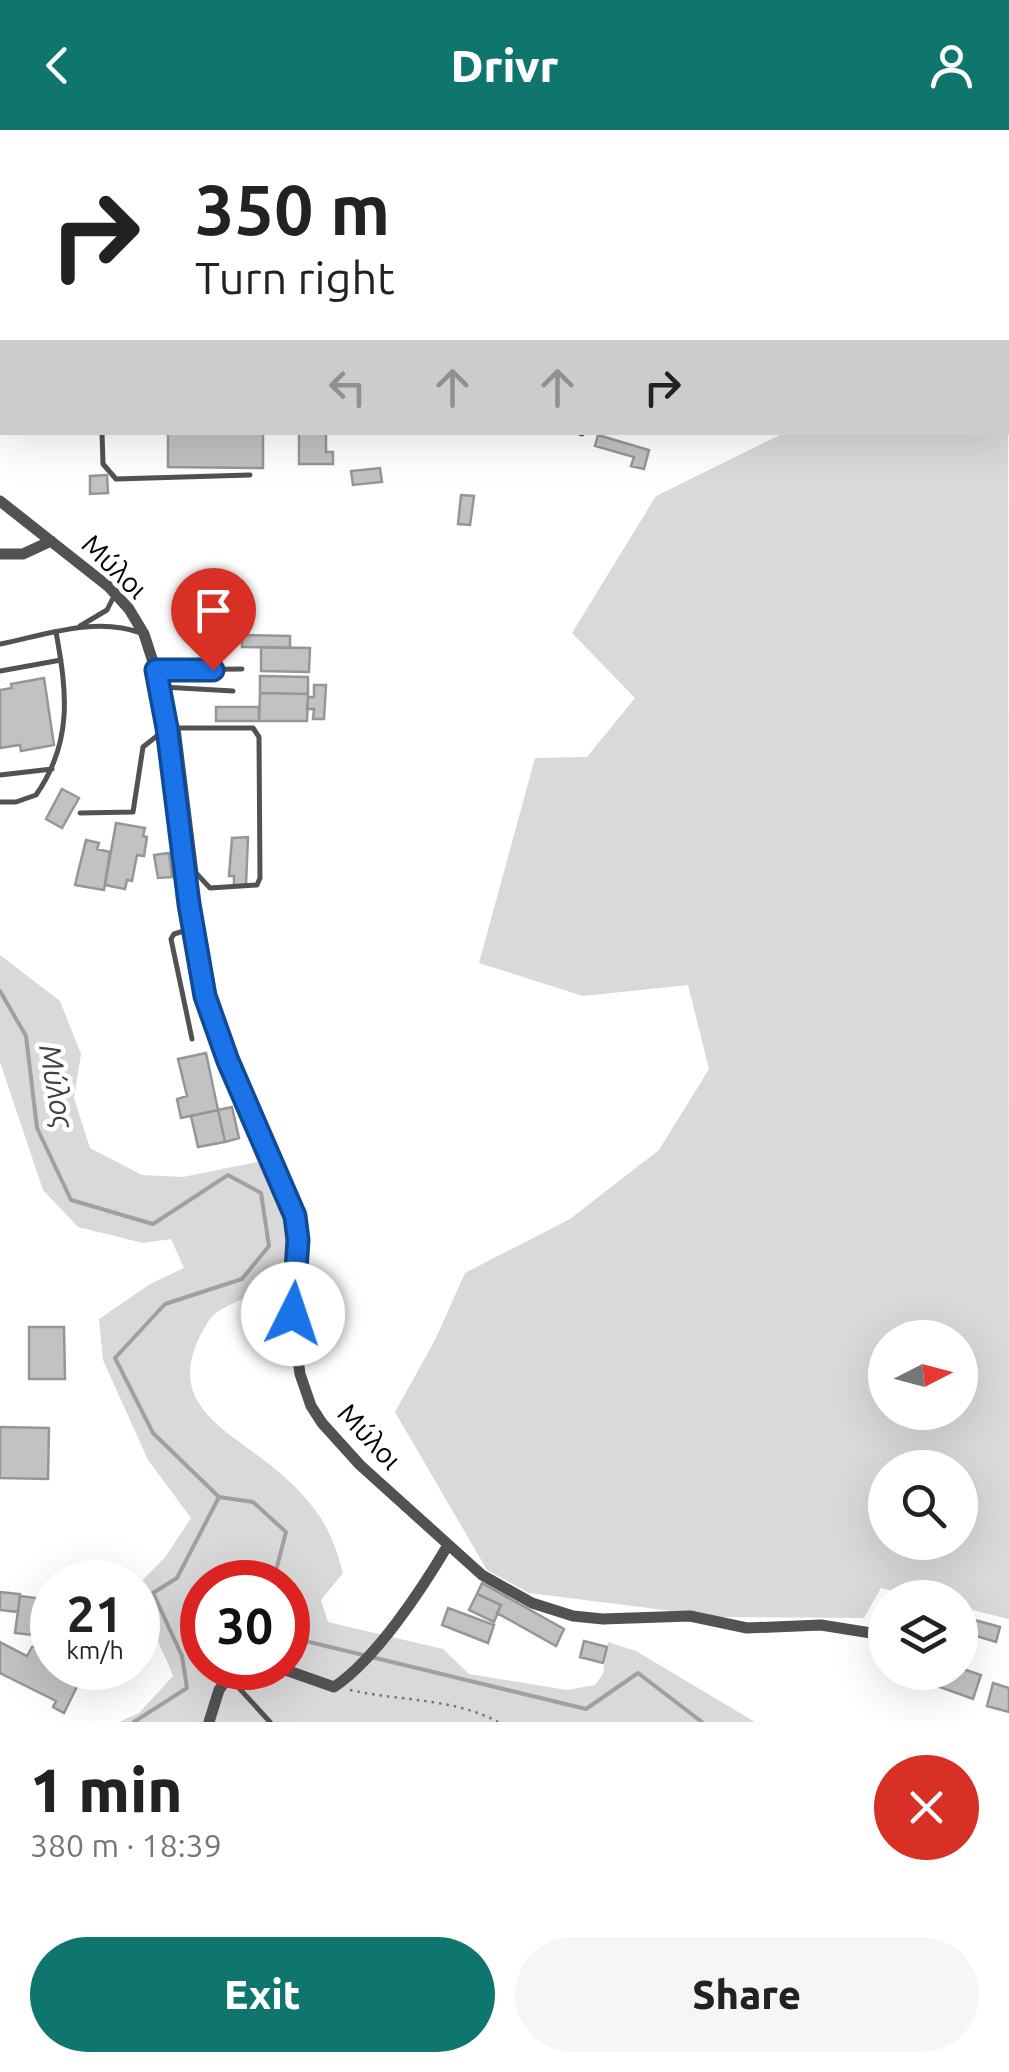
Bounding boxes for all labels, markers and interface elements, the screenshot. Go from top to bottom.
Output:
icon: back [30,38,85,93]
icon: person [924,38,979,93]
text: Drivr [450,40,559,91]
icon: right [30,170,160,300]
text: 350 m [195,170,390,248]
text: Turn right [195,252,395,303]
icon: left [320,360,375,415]
icon: ahead [425,360,480,415]
icon: ahead [530,360,585,415]
icon: right [635,360,690,415]
street label: Μύλοι [76,528,154,604]
pin [171,568,256,671]
icon: arrive [186,583,241,638]
water label: Μύλος [33,1042,81,1131]
position arrow [241,1262,345,1366]
north arrow [868,1320,978,1430]
map controls [868,1320,978,1690]
street label: Μύλοι [332,1397,408,1475]
button: search [868,1450,978,1560]
speed limit sign: 30 [180,1560,310,1690]
button: layers [868,1580,978,1690]
text: 21 [67,1585,123,1641]
text: km/h [66,1636,124,1664]
button: close [874,1755,979,1860]
text: 1 min [30,1756,183,1823]
text: 380 m · 18:39 [30,1827,222,1863]
button: Exit [30,1937,495,2052]
button: Share [515,1937,979,2052]

